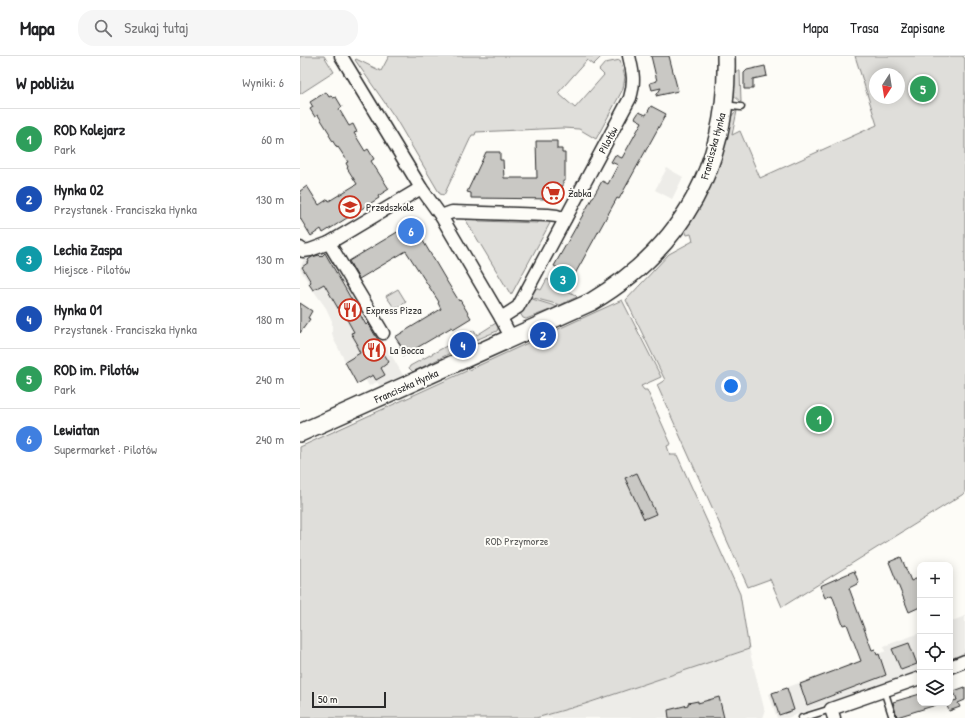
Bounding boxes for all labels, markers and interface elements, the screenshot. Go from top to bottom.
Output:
search box [78,10,358,46]
text: Mapa [20,15,54,41]
icon: search [92,17,114,39]
text: Szukaj tutaj [124,17,188,38]
text: Mapa [803,18,828,37]
text: Trasa [850,18,879,37]
text: Zapisane [901,18,945,37]
north arrow [869,68,905,104]
text: W pobliżu [16,71,74,94]
text: Wyniki: 6 [242,73,284,91]
pin: 5 [910,74,936,104]
street label: Franciszka Hynka [697,111,729,182]
text: ROD Kolejarz [54,119,125,140]
street label: Pilotów [595,124,621,156]
text: 1 [27,130,31,148]
text: 60 m [261,130,284,148]
text: Park [54,140,76,158]
text: Hynka 02 [54,179,103,200]
supermarket icon: Żabka [540,180,566,206]
place label: Żabka [568,186,592,200]
text: 2 [26,190,32,208]
text: 130 m [256,190,284,208]
school or university icon: Przedszkole [337,194,363,220]
text: Przystanek · Franciszka Hynka [54,200,197,218]
place label: Przedszkole [366,200,415,214]
pin: 6 [398,216,424,246]
text: Lechia Zaspa [54,239,122,260]
text: 3 [26,250,32,268]
text: 130 m [256,250,284,268]
text: Miejsce · Pilotów [54,260,130,278]
pin: 3 [550,264,576,294]
restaurant icon: Express Pizza [337,297,363,323]
text: Hynka 01 [54,299,102,320]
place label: Express Pizza [366,303,422,317]
text: 4 [27,310,31,328]
text: 180 m [256,310,284,328]
text: Przystanek · Franciszka Hynka [54,320,197,338]
pin: 2 [530,320,556,350]
pin: 4 [450,330,476,360]
restaurant icon: La Bocca [361,337,387,363]
place label: La Bocca [390,343,424,357]
text: ROD im. Pilotów [54,359,139,380]
street label: Franciszka Hynka [371,365,441,407]
text: 5 [26,370,32,388]
text: 240 m [255,370,284,388]
your location [721,376,741,396]
text: Park [54,380,76,398]
pin: 1 [806,404,832,434]
text: Lewiatan [54,419,100,440]
text: 6 [26,430,32,448]
text: 240 m [255,430,284,448]
text: Supermarket · Pilotów [54,440,157,458]
park label: ROD Przymorze [486,534,549,548]
map controls [917,562,953,706]
button: + [917,562,953,598]
button: − [917,598,953,634]
button: locate [917,634,953,670]
button: layers [917,670,953,706]
scale bar [312,690,386,709]
text: 50 m [318,692,338,706]

